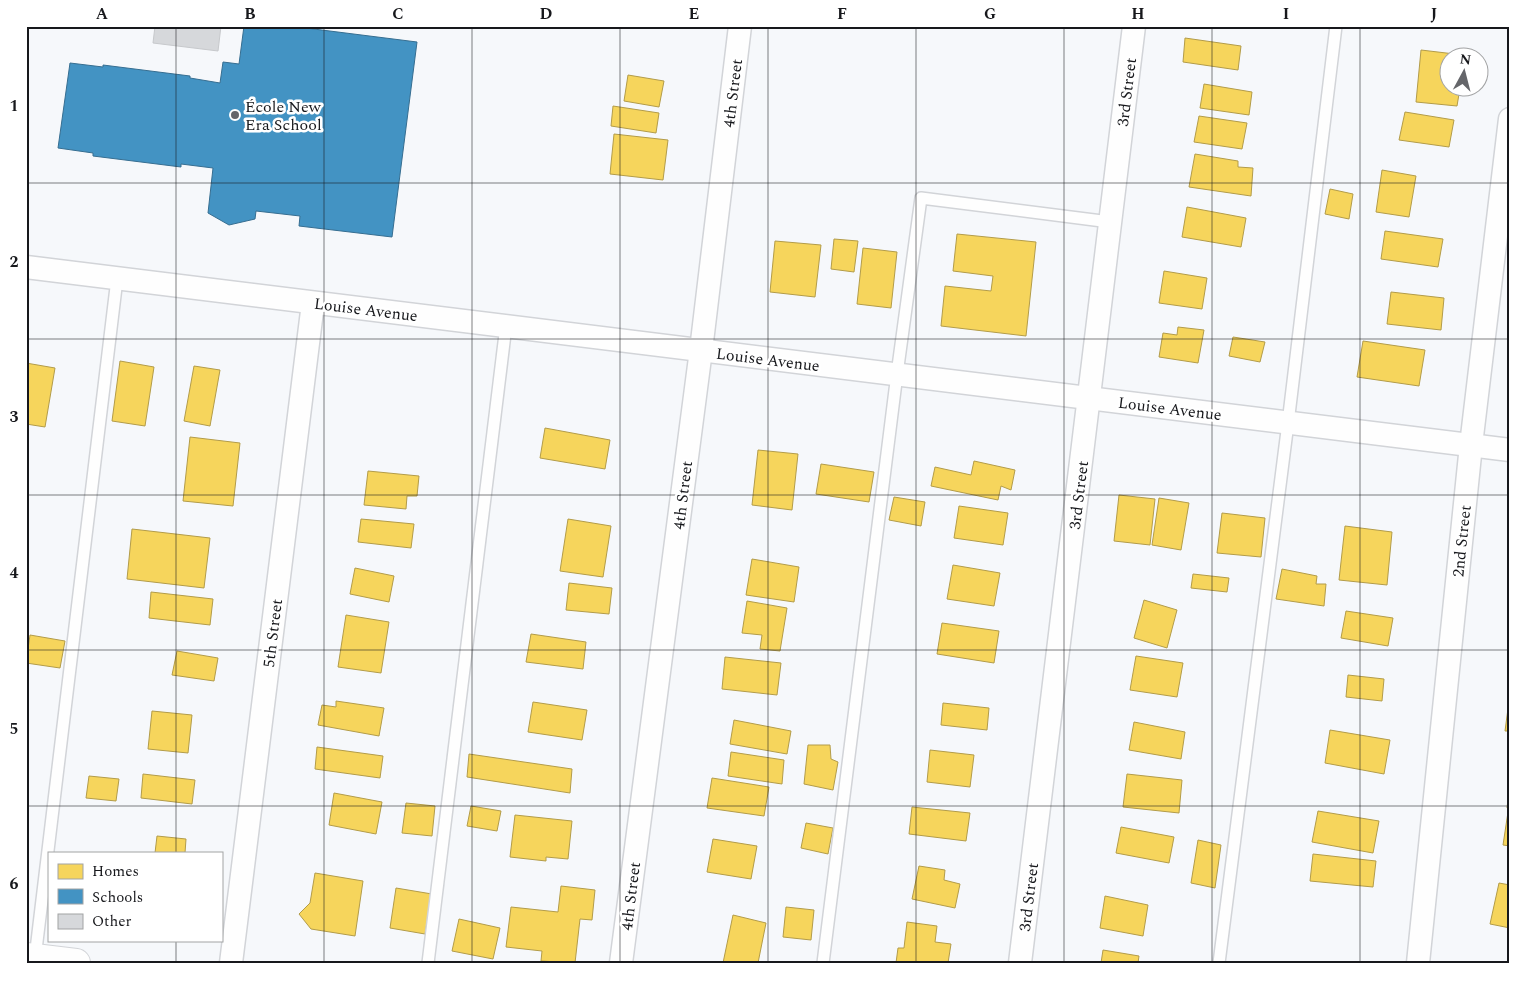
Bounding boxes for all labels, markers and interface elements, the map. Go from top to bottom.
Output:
text: A [96,2,109,26]
text: B [244,2,256,26]
text: C [392,2,404,26]
text: D [540,2,553,26]
text: E [689,2,699,26]
text: F [837,2,847,26]
text: G [984,2,996,26]
text: H [1131,2,1145,26]
text: I [1283,2,1289,26]
text: J [1431,2,1438,26]
north arrow [1438,48,1488,98]
text: N [1459,48,1472,71]
street label: 3rd Street [1111,56,1143,128]
street label: 4th Street [717,57,749,129]
text: 1 [10,94,18,118]
place label: École New Era School [245,95,322,137]
marker: École New Era School [229,109,241,121]
text: 2 [10,250,19,274]
street label: Louise Avenue [313,292,419,328]
street label: Louise Avenue [715,342,821,378]
street label: Louise Avenue [1117,391,1223,427]
text: 3 [10,405,19,429]
street label: 4th Street [667,459,699,531]
street label: 3rd Street [1063,459,1095,531]
street label: 2nd Street [1446,504,1478,578]
text: 4 [10,561,19,585]
street label: 5th Street [257,597,289,669]
text: 5 [10,717,18,741]
legend [48,852,222,942]
text: Homes [92,860,139,883]
street label: 4th Street [615,860,647,932]
street label: 3rd Street [1013,861,1045,933]
text: 6 [10,872,19,896]
text: Schools [92,886,143,909]
text: Other [92,910,131,933]

